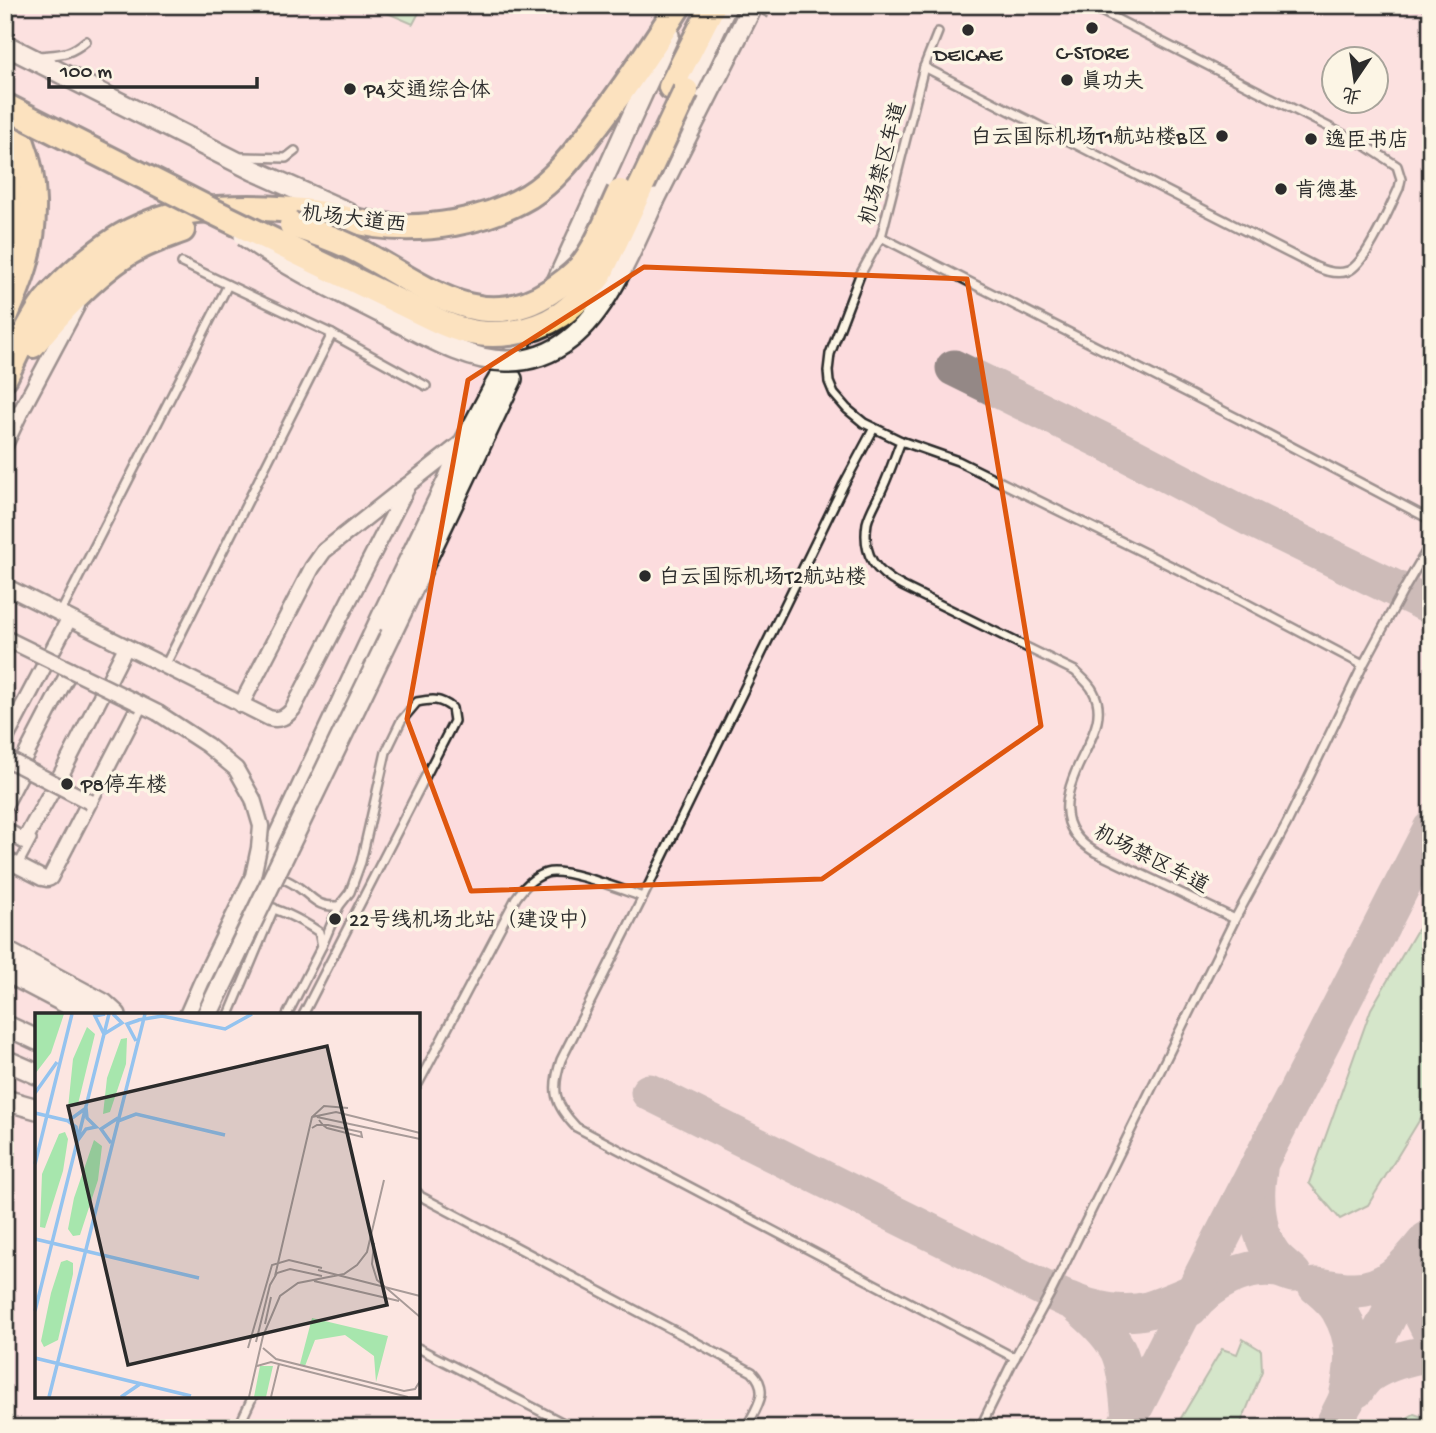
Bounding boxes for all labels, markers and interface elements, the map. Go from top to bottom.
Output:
marker: C-STORE [1084,20,1100,36]
marker: DEICAE [960,22,976,38]
place label: C-STORE [1056,43,1129,68]
place label: DEICAE [932,45,1003,70]
scale bar [49,46,257,90]
north arrow [1320,46,1390,116]
text: 100 m [59,61,112,86]
place label: 真功夫 [1081,69,1144,96]
marker: 真功夫 [1059,72,1075,88]
place label: P4交通综合体 [363,78,491,105]
text: 北 [1340,80,1364,106]
marker: P4交通综合体 [342,81,358,97]
street label: 机场禁区车道 [855,99,914,228]
place label: 白云国际机场T1航站楼B区 [971,125,1208,152]
marker: 白云国际机场T1航站楼B区 [1214,128,1230,144]
place label: 逸臣书店 [1325,128,1409,155]
marker: 逸臣书店 [1303,131,1319,147]
place label: 肯德基 [1295,178,1358,205]
marker: 肯德基 [1273,181,1289,197]
street label: 机场大道西 [300,202,407,240]
place label: 白云国际机场T2航站楼 [659,565,866,592]
marker: 白云国际机场T2航站楼 [637,568,653,584]
place label: P8停车楼 [80,773,167,800]
marker: P8停车楼 [59,776,75,792]
street label: 机场禁区车道 [1089,820,1213,901]
place label: 22号线机场北站（建设中） [349,908,601,935]
marker: 22号线机场北站（建设中） [327,911,343,927]
inset map [35,1013,420,1398]

